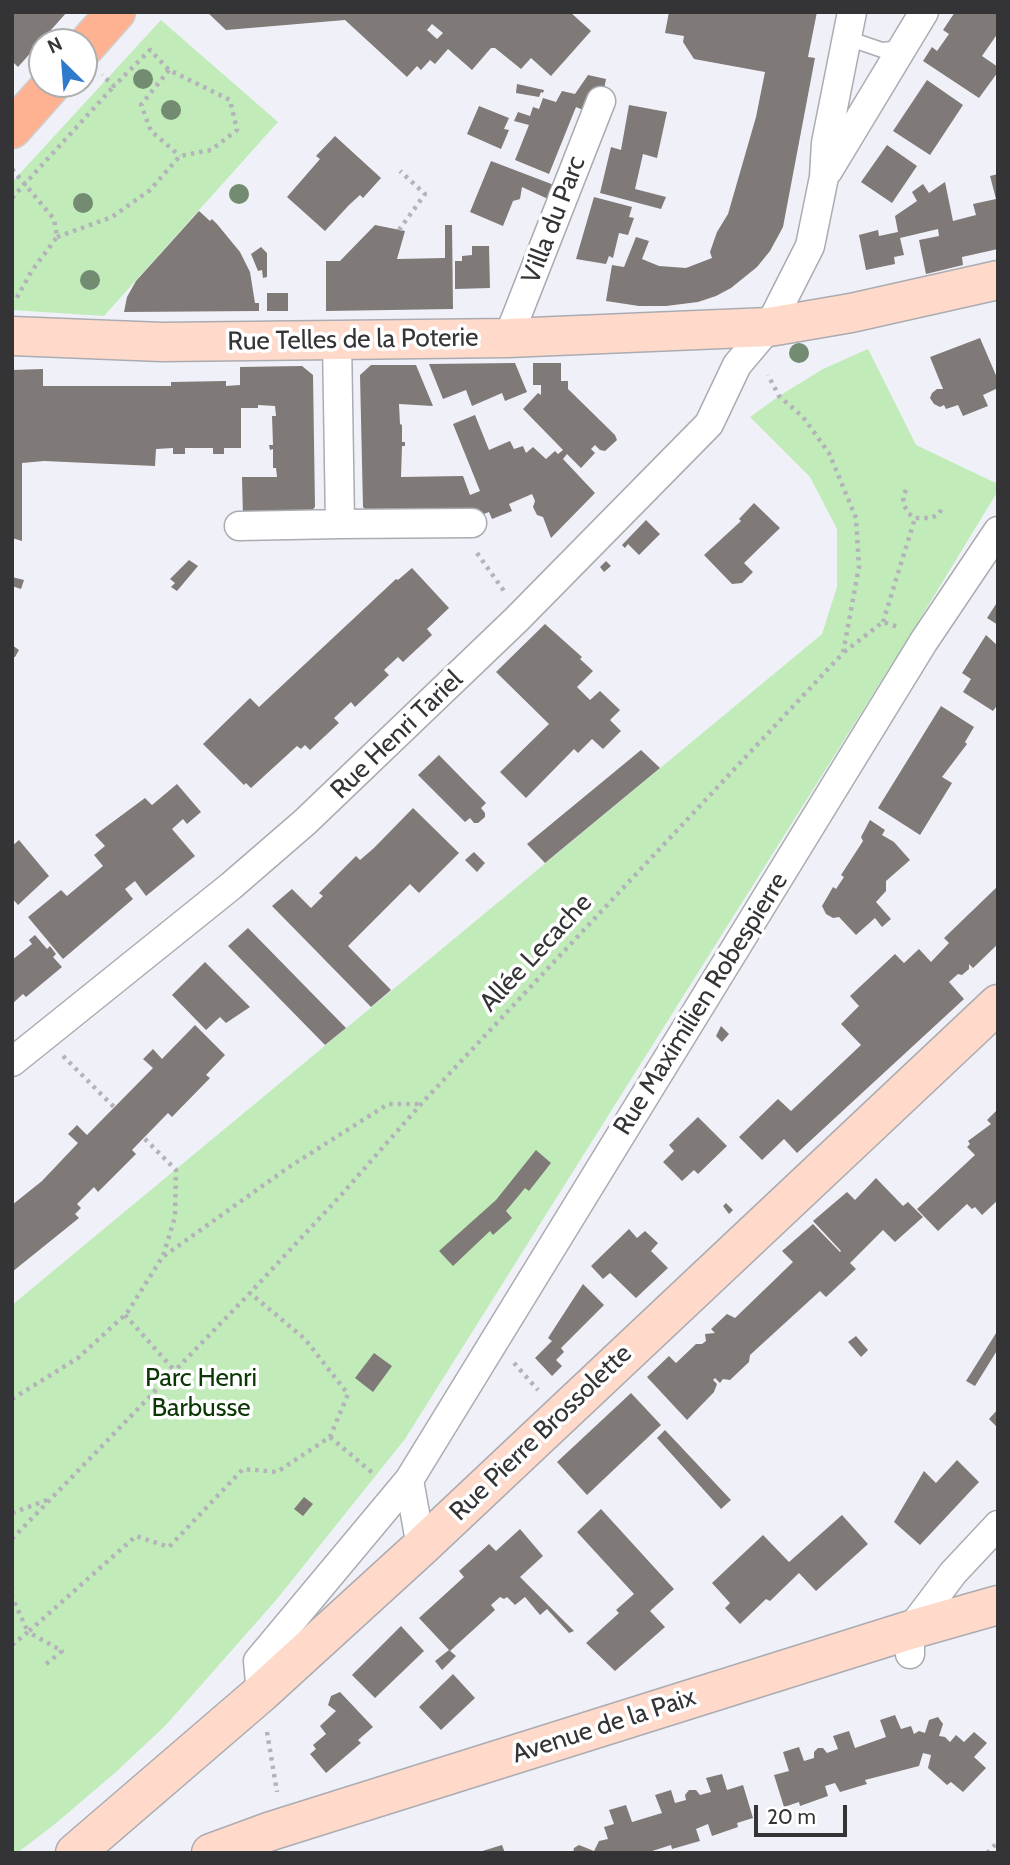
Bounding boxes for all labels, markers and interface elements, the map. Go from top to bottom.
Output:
north arrow [28,28,98,98]
text: N [44,32,66,59]
street label: Villa du Parc [515,152,593,288]
street label: Rue Telles de la Poterie [227,322,479,358]
street label: Rue Henri Tariel [324,664,470,806]
street label: Rue Maximilien Robespierre [607,867,795,1141]
street label: Allée Lecache [473,888,599,1018]
street label: Rue Pierre Brossolette [444,1338,638,1528]
park label: Parc Henri Barbusse [145,1362,257,1424]
street label: Avenue de la Paix [508,1682,700,1770]
scale bar [758,1792,851,1836]
text: 20 m [767,1804,816,1829]

